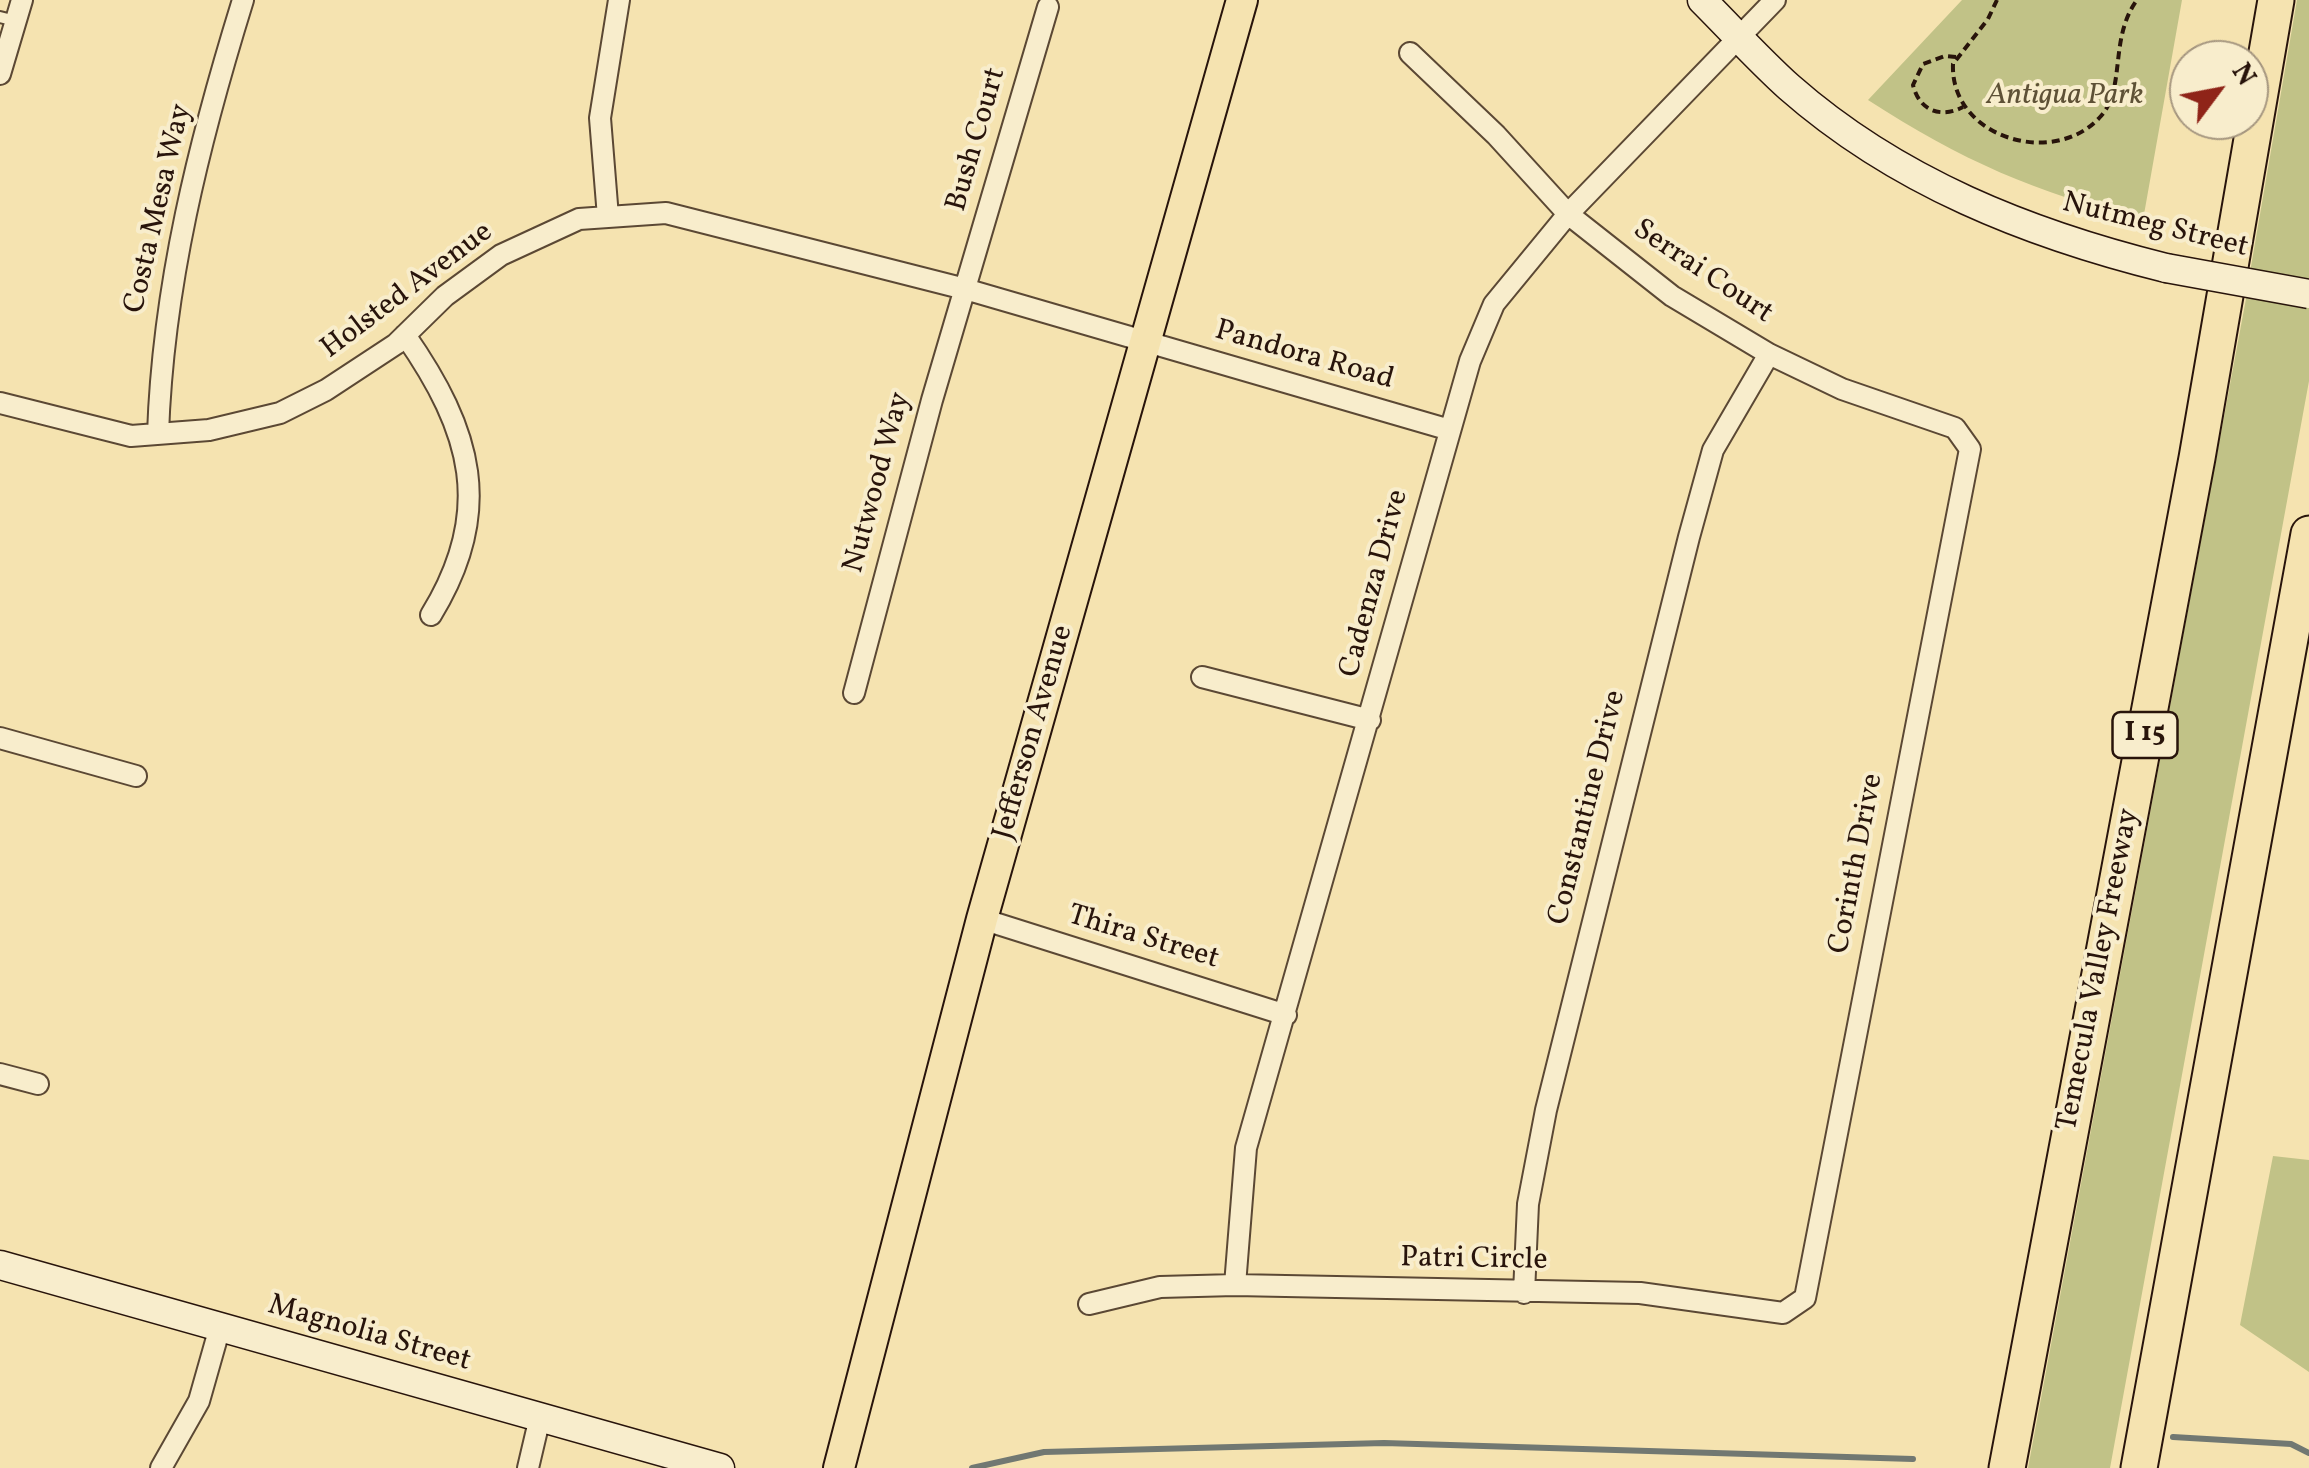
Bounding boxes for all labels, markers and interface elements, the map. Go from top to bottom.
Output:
north arrow [2169,40,2269,140]
text: N [2221,56,2265,94]
street label: Bush Court [940,64,1016,216]
park label: Antigua Park [1987,79,2143,115]
street label: Costa Mesa Way [118,101,202,317]
street label: Nutmeg Street [2058,186,2252,268]
street label: Serrai Court [1625,213,1779,333]
street label: Holsted Avenue [315,216,501,368]
street label: Pandora Road [1210,314,1398,400]
street label: Nutwood Way [838,389,920,577]
street label: Cadenza Drive [1334,486,1418,682]
street label: Jefferson Avenue [987,621,1083,845]
street label: Constantine Drive [1542,687,1636,929]
road number: I 15 [2112,712,2178,758]
street label: Corinth Drive [1823,771,1893,957]
street label: Temecula Valley Freeway [2051,806,2149,1134]
street label: Thira Street [1063,899,1223,979]
street label: Patri Circle [1400,1242,1548,1280]
street label: Magnolia Street [263,1289,475,1381]

